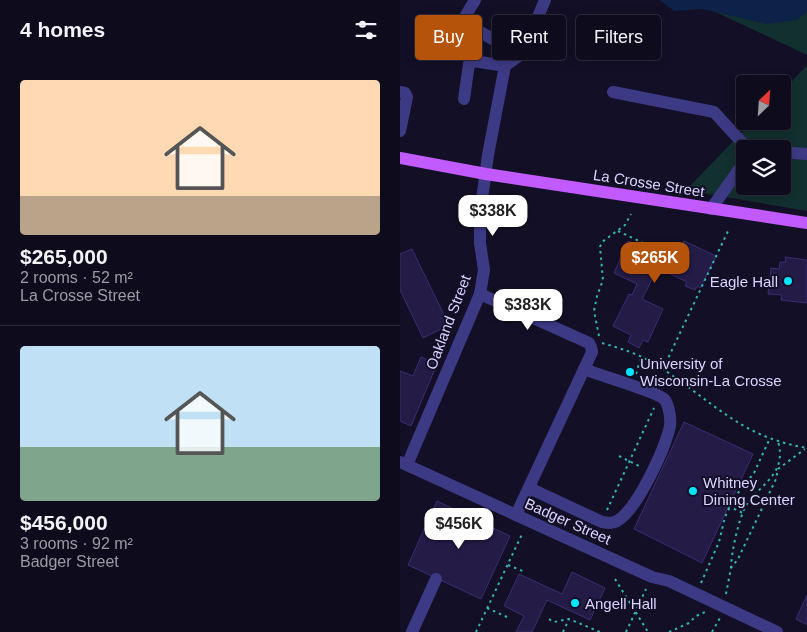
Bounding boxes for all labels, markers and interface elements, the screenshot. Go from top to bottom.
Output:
chip: Buy [415,15,482,60]
chip: Rent [492,15,566,60]
chip: Filters [576,15,661,60]
icon: filters [352,16,380,44]
text: 4 homes [20,18,105,41]
north arrow [736,75,791,130]
map controls [736,75,791,195]
icon: home [155,113,245,203]
button: layers [736,140,791,195]
street label: La Crosse Street [592,166,707,200]
pin: $338K [458,194,528,237]
text: $338K [469,202,517,219]
pin: $265K [620,242,690,284]
text: $265,000 [20,245,108,268]
text: $265K [631,249,679,266]
text: 2 rooms · 52 m² [20,269,133,286]
street label: Oakland Street [422,271,474,372]
place label: Eagle Hall [710,273,778,290]
marker: Eagle Hall [782,275,794,287]
text: La Crosse Street [20,287,140,304]
pin: $383K [493,288,563,331]
text: $383K [504,296,552,313]
place label: University of Wisconsin-La Crosse [640,355,782,389]
marker: University of Wisconsin-La Crosse [624,366,636,378]
icon: home [155,378,245,468]
place label: Whitney Dining Center [703,474,795,508]
marker: Whitney Dining Center [687,485,699,497]
street label: Badger Street [522,494,614,548]
pin: $456K [424,508,494,550]
text: $456,000 [20,511,108,534]
text: $456K [435,515,483,532]
text: 3 rooms · 92 m² [20,535,133,552]
text: Badger Street [20,553,119,570]
place label: Angell Hall [585,595,657,612]
marker: Angell Hall [569,597,581,609]

